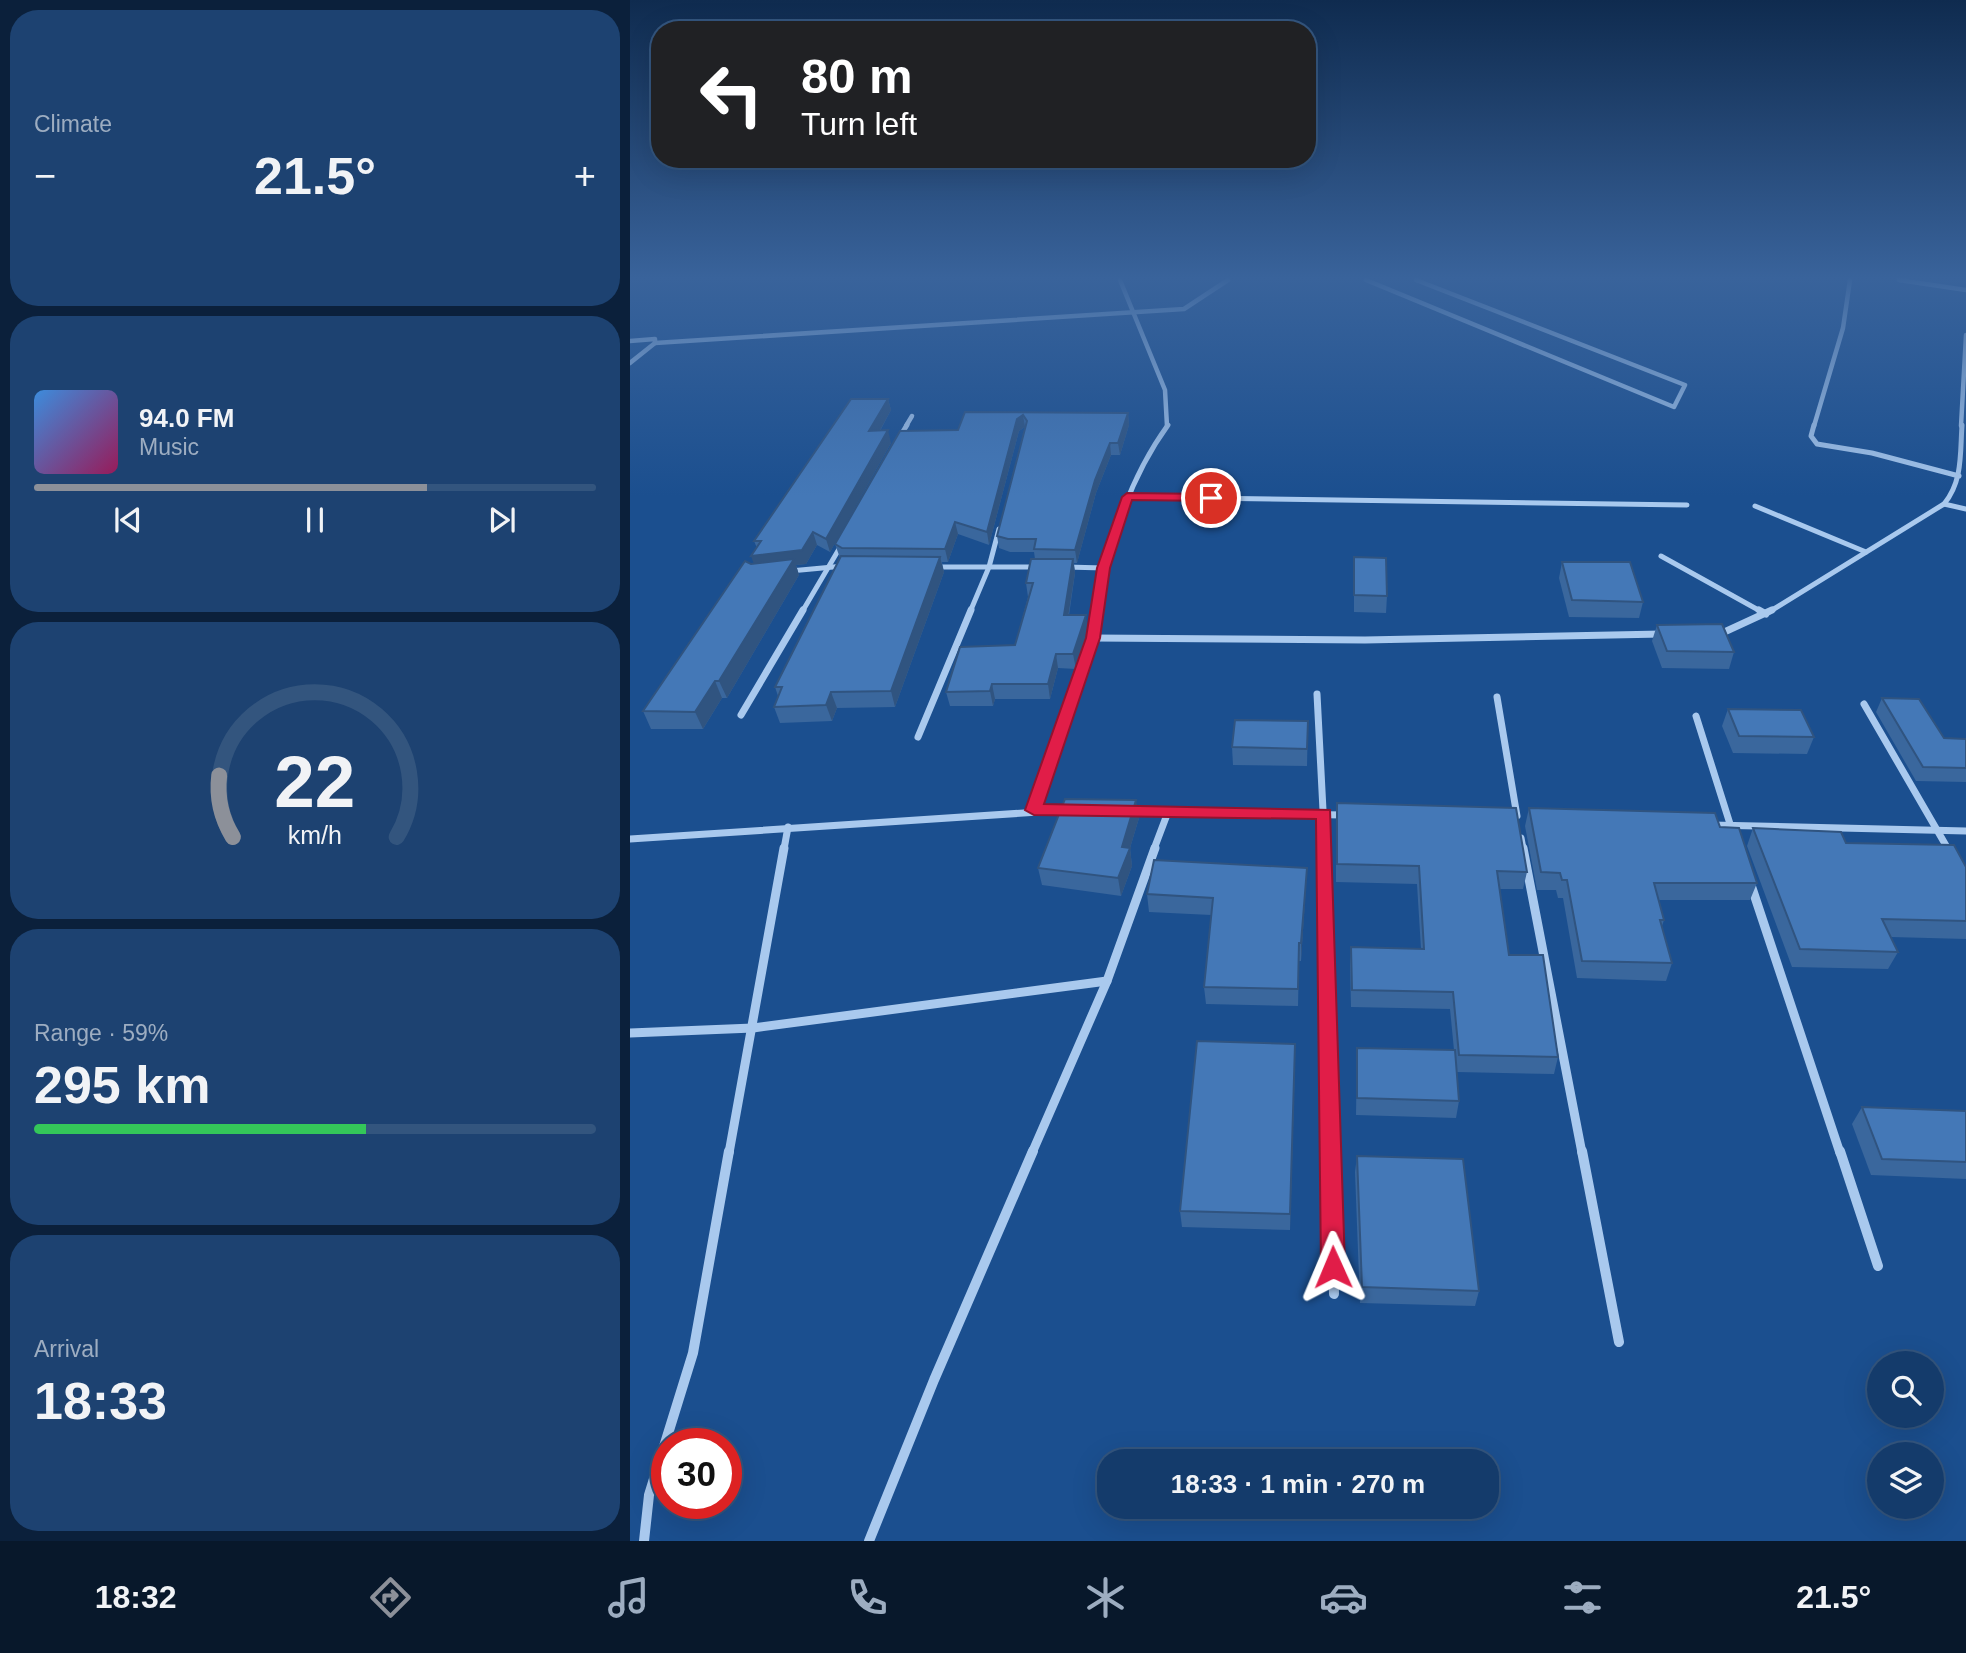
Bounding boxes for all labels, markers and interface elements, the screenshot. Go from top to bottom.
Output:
icon: left [686,49,777,140]
text: 80 m [801,49,913,103]
text: Turn left [801,106,917,142]
text: Climate [34,111,112,137]
text: 21.5° [254,147,376,205]
text: − [34,155,56,197]
text: + [574,155,596,197]
text: 94.0 FM [139,403,234,433]
text: Music [139,434,199,460]
pin [1181,468,1241,528]
icon: arrive [1192,479,1230,517]
icon: previous [109,501,147,539]
icon: pause [296,501,334,539]
icon: next [483,501,521,539]
text: 22 [275,741,355,822]
text: km/h [288,820,342,848]
text: Range · 59% [34,1020,168,1046]
text: 295 km [34,1056,210,1114]
position arrow [1296,1230,1370,1304]
text: Arrival [34,1336,99,1362]
map controls [1867,1351,1944,1519]
button: search [1867,1351,1944,1428]
text: 18:33 [34,1372,167,1430]
speed limit sign: 30 [651,1428,742,1519]
button: layers [1867,1442,1944,1519]
text: 18:33 · 1 min · 270 m [1171,1469,1425,1499]
icon: directions [366,1573,415,1622]
icon: music [604,1573,653,1622]
icon: phone [843,1573,892,1622]
icon: climate [1081,1573,1130,1622]
icon: car [1319,1573,1368,1622]
icon: filters [1558,1573,1607,1622]
text: 18:32 [95,1579,177,1615]
text: 21.5° [1796,1579,1871,1615]

